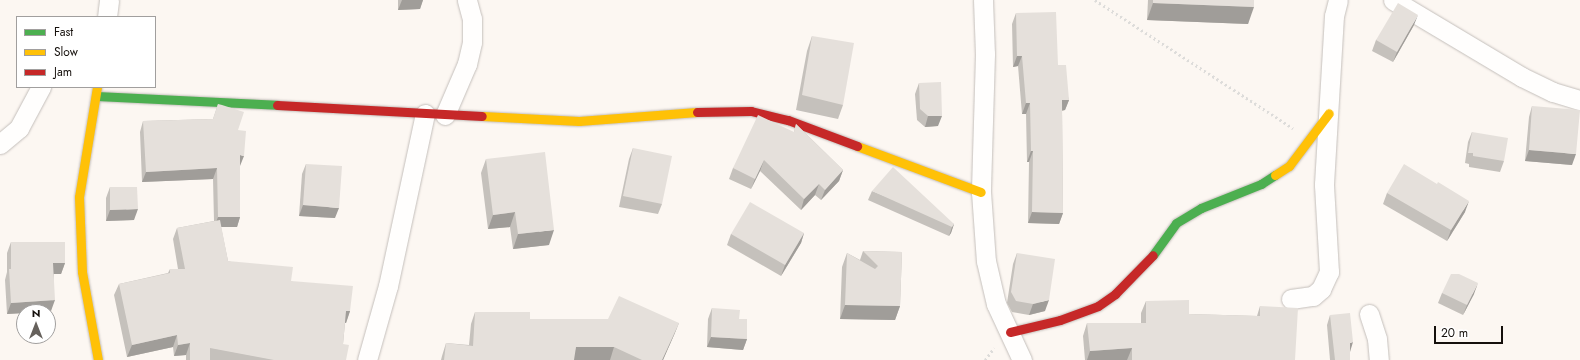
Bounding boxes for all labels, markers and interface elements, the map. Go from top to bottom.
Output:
legend [16,16,156,88]
text: Fast [54,23,73,41]
text: Slow [54,43,78,61]
text: Jam [54,63,72,81]
north arrow [16,304,56,344]
text: N [32,305,40,321]
scale bar [1436,318,1505,344]
text: 20 m [1441,324,1468,342]

